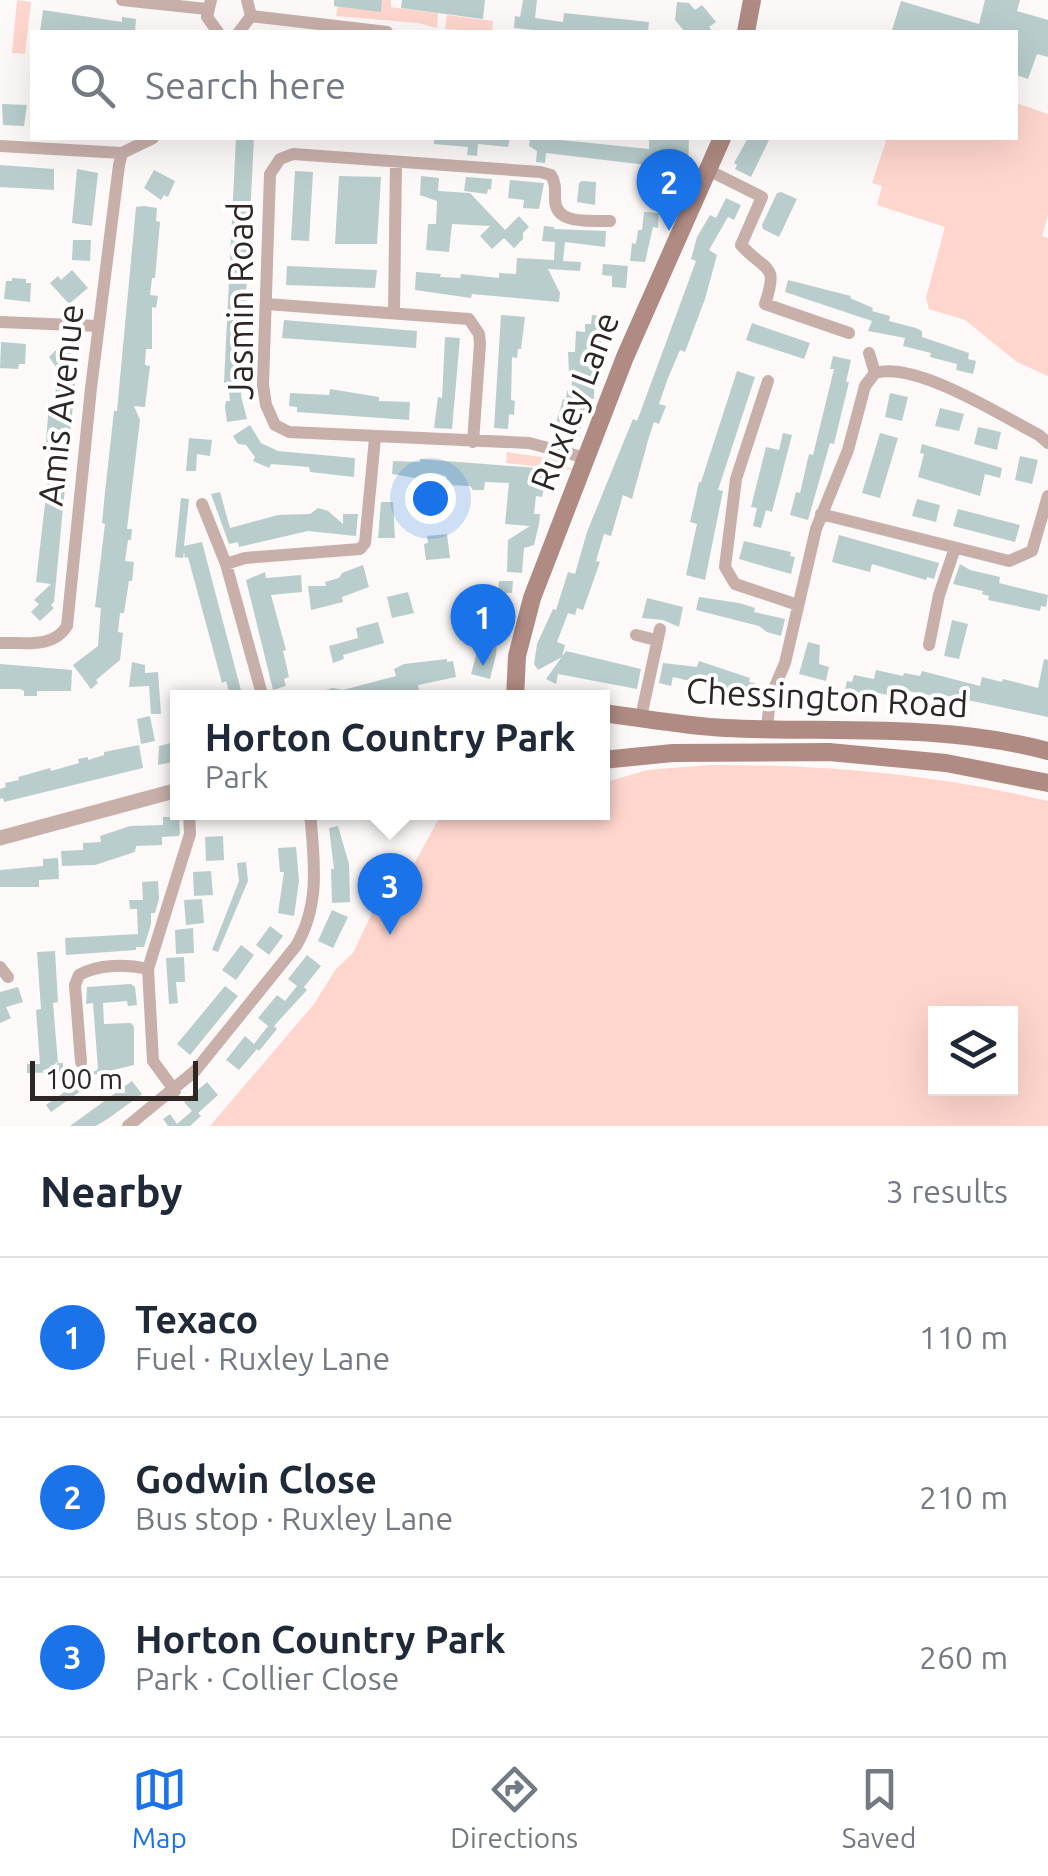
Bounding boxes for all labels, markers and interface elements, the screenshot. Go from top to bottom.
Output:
search box [30,30,1018,140]
icon: search [65,58,120,113]
text: Search here [145,64,346,106]
pin: 2 [636,148,702,231]
street label: Jasmin Road [220,202,260,400]
street label: Amis Avenue [30,302,90,508]
street label: Ruxley Lane [522,306,626,496]
your location [405,473,456,524]
pin: 1 [450,584,516,666]
street label: Chessington Road [685,670,969,724]
popup [170,690,610,820]
text: Horton Country Park [205,716,575,758]
text: Park [205,758,268,794]
pin: 3 [358,852,422,935]
map controls [928,1006,1018,1096]
button: layers [928,1006,1018,1096]
scale bar [30,1056,198,1100]
text: 100 m [45,1063,123,1094]
text: Nearby [40,1168,183,1215]
text: 3 results [886,1173,1008,1209]
text: Texaco [135,1298,258,1340]
text: 1 [63,1319,82,1355]
text: 110 m [919,1319,1008,1355]
text: Fuel · Ruxley Lane [135,1340,390,1376]
text: Godwin Close [135,1458,377,1500]
text: 2 [63,1479,82,1515]
text: 210 m [919,1479,1008,1515]
text: Bus stop · Ruxley Lane [135,1500,453,1536]
text: Horton Country Park [135,1618,505,1660]
text: 3 [63,1639,82,1675]
text: 260 m [919,1639,1008,1675]
text: Park · Collier Close [135,1660,399,1696]
tab: Map [132,1762,187,1853]
tab: Directions [450,1762,578,1853]
tab: Saved [842,1762,916,1853]

